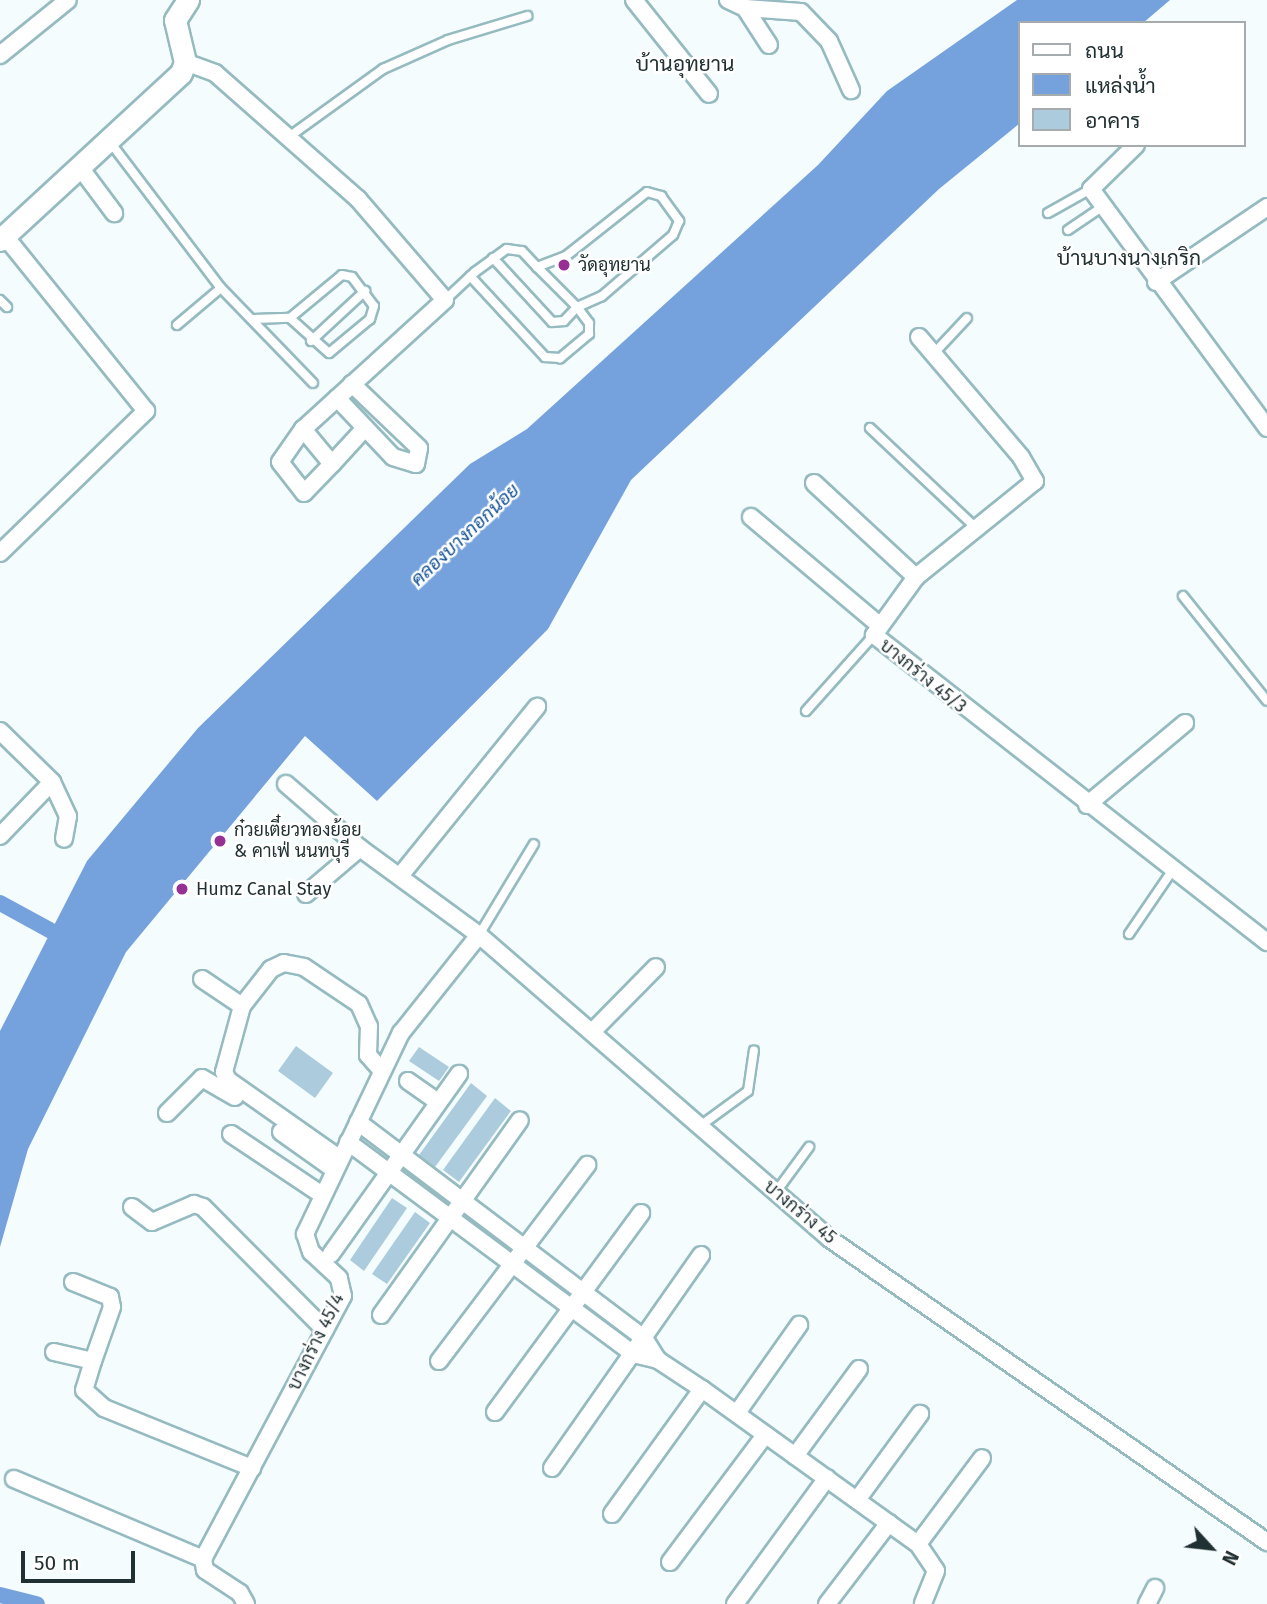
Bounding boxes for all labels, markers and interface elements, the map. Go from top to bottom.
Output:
legend [1018,21,1246,147]
text: ถนน [1085,38,1124,64]
district label: บ้านอุทยาน [636,51,734,77]
text: แหล่งน้ำ [1085,73,1156,99]
text: อาคาร [1085,108,1141,134]
district label: บ้านบางนางเกริก [1057,245,1201,271]
place label: วัดอุทยาน [578,254,651,276]
marker: วัดอุทยาน [556,257,572,273]
water label: คลองบางกอกน้อย [406,479,524,591]
street label: บางกร่าง 45/3 [875,635,971,717]
place label: ก๋วยเตี๋ยวทองย้อย & คาเฟ่ นนทบุรี [234,820,362,862]
marker: ก๋วยเตี๋ยวทองย้อย & คาเฟ่ นนทบุรี [212,833,228,849]
place label: Humz Canal Stay [196,878,331,900]
marker: Humz Canal Stay [174,881,190,897]
street label: บางกร่าง 45 [759,1176,841,1248]
street label: บางกร่าง 45/4 [283,1290,349,1394]
north arrow [1176,1513,1246,1583]
scale bar [24,1538,138,1582]
text: N [1217,1547,1243,1569]
text: 50 m [34,1550,80,1576]

